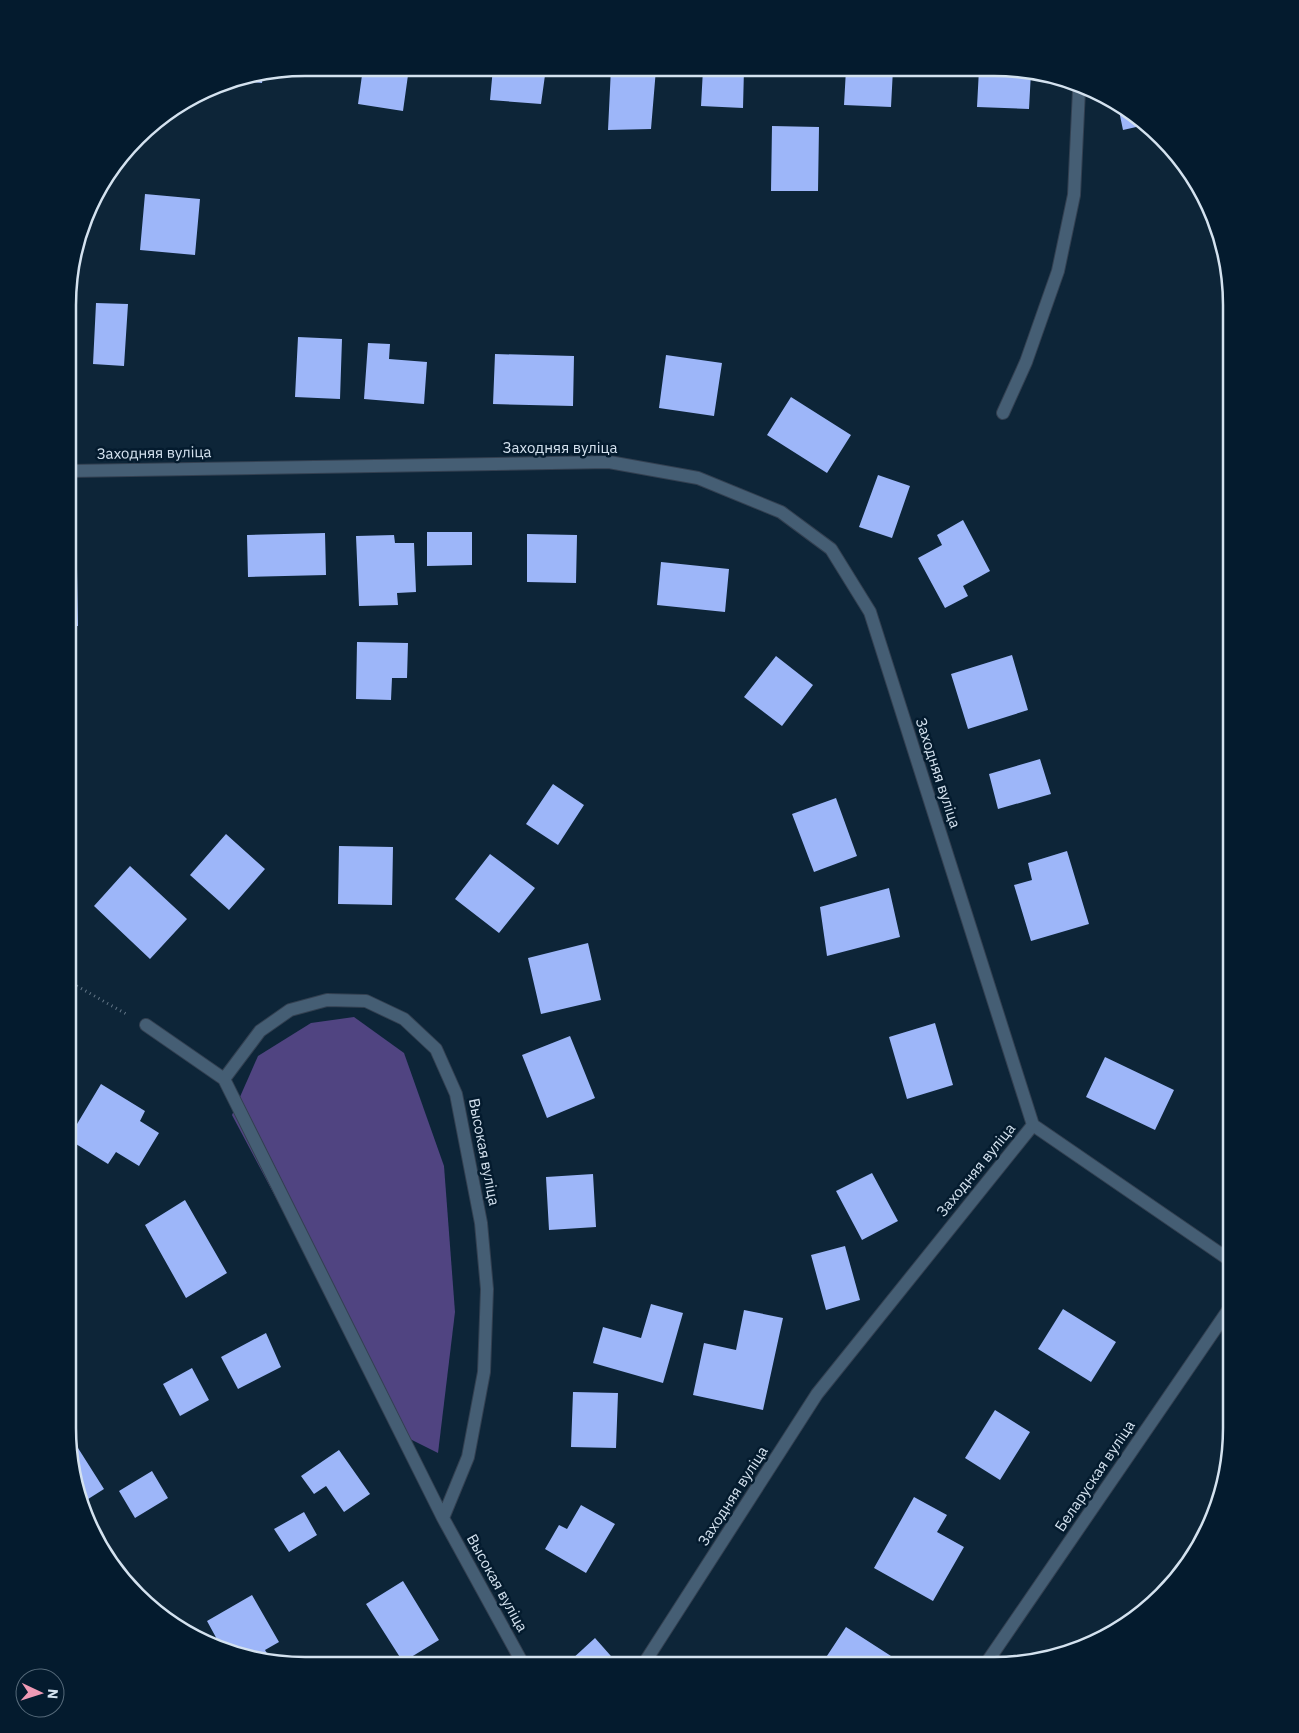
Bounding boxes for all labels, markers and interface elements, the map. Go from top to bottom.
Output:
street label: Заходняя вуліца [503,438,617,457]
street label: Заходняя вуліца [96,442,212,463]
street label: Заходняя вуліца [912,715,965,830]
street label: Высокая вуліца [465,1097,504,1207]
street label: Заходняя вуліца [932,1119,1019,1220]
street label: Беларуская вуліца [1050,1416,1139,1535]
street label: Заходняя вуліца [693,1442,772,1549]
street label: Высокая вуліца [463,1531,532,1635]
north arrow [15,1668,65,1718]
text: N [44,1688,62,1700]

